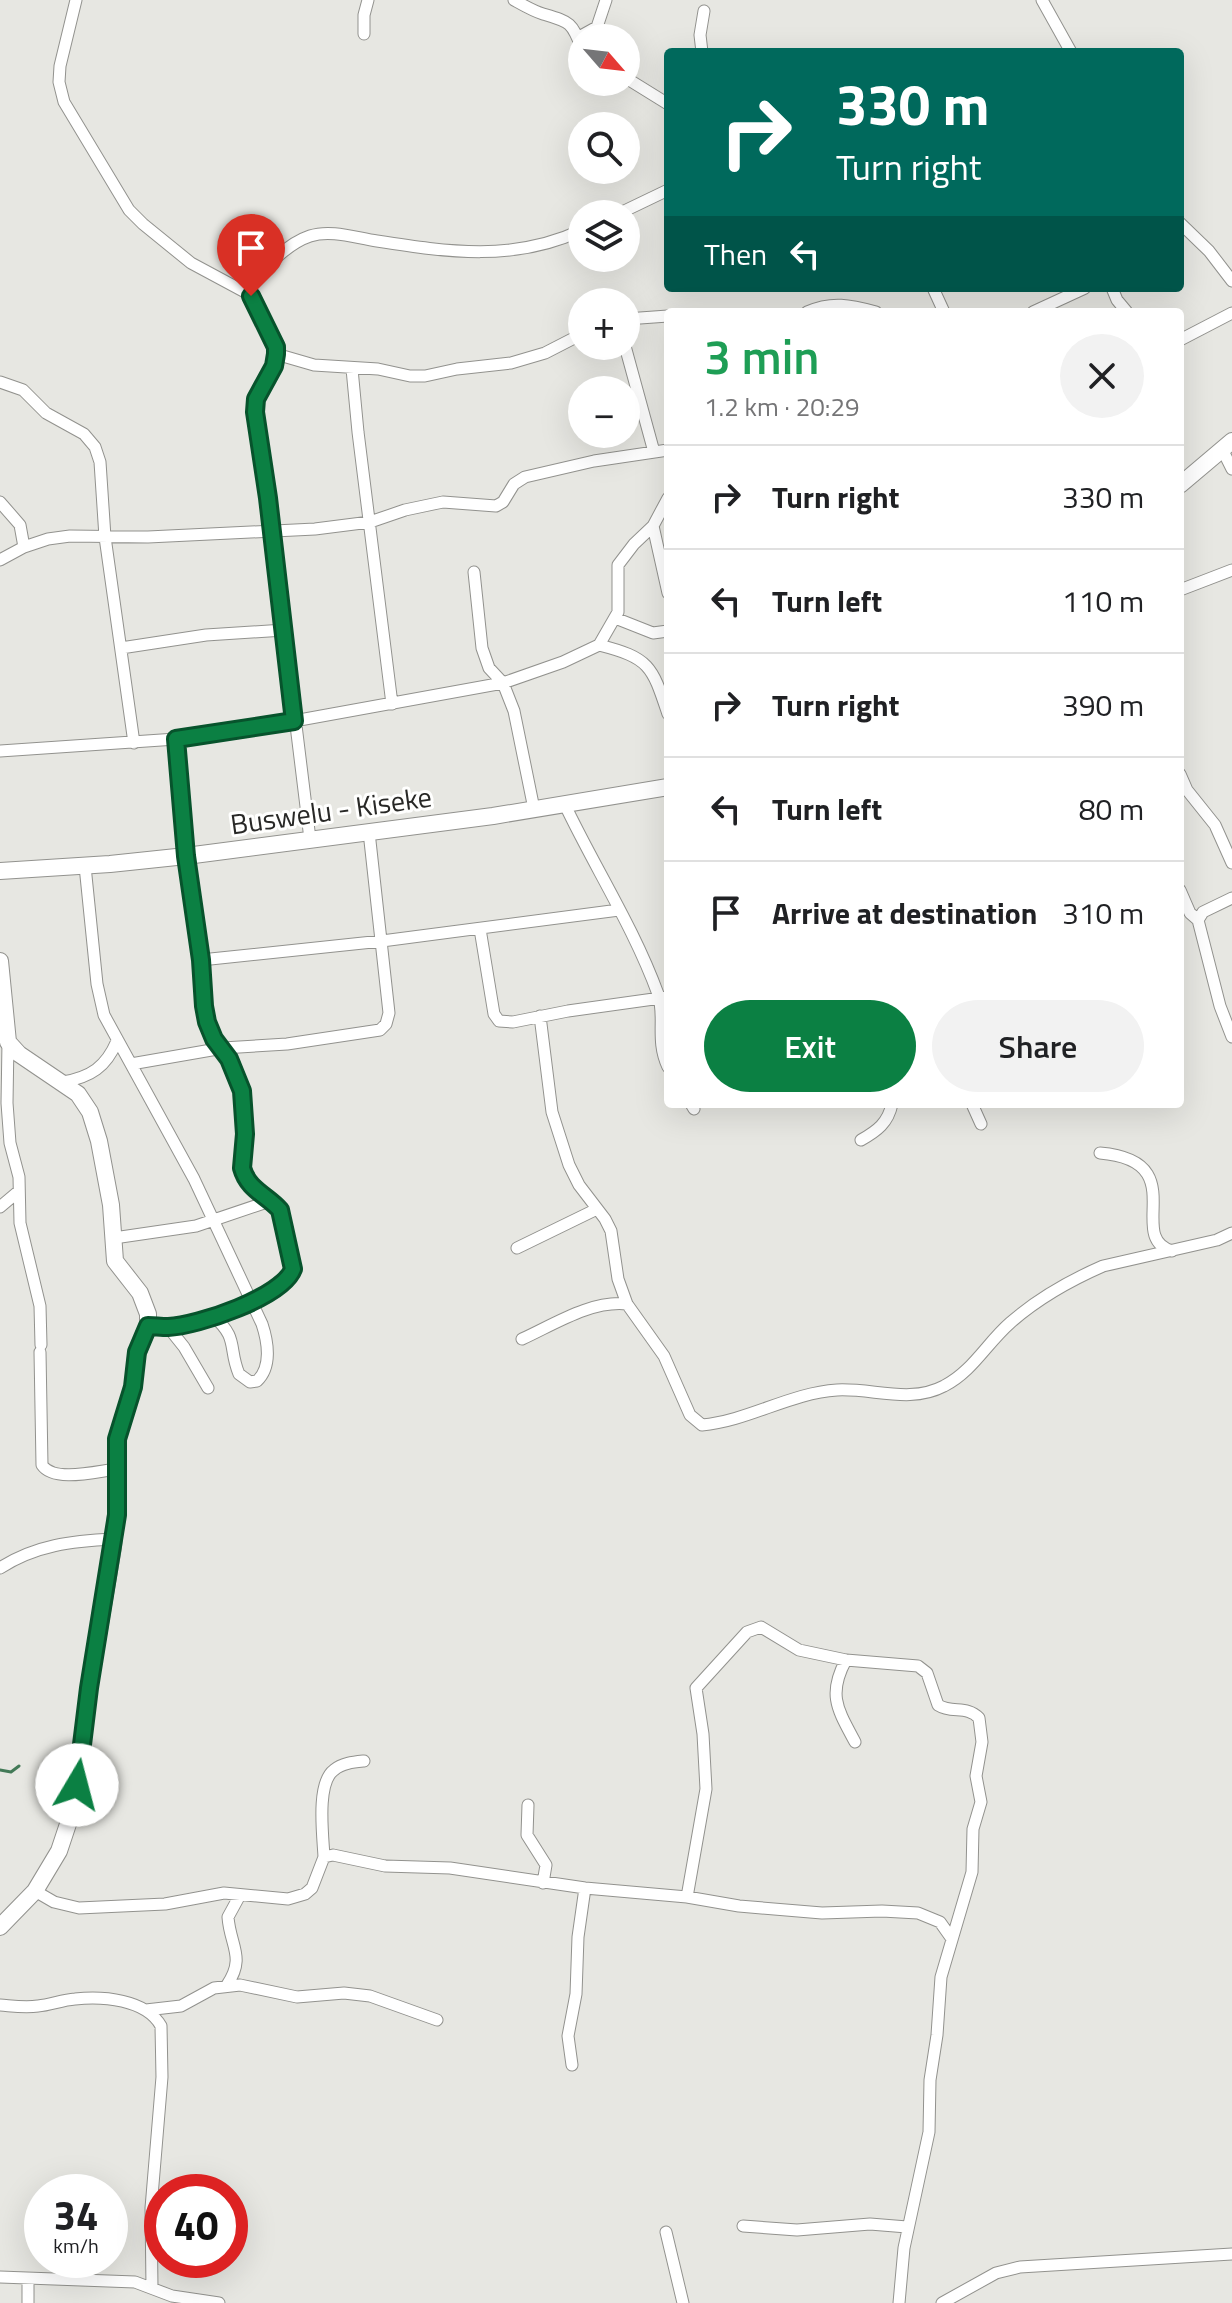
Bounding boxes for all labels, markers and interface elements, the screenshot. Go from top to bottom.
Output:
north arrow [568,24,640,96]
map controls [568,24,640,448]
text: 330 m [836,62,989,147]
icon: right [704,80,808,184]
button: search [568,112,640,184]
text: Turn right [836,139,981,194]
button: layers [568,200,640,272]
pin [217,214,285,296]
icon: arrive [229,226,273,270]
text: Then [704,231,767,277]
icon: left [783,232,827,276]
button: + [568,288,640,360]
text: 3 min [704,320,819,393]
button: close [1060,334,1144,418]
button: − [568,376,640,448]
text: 1.2 km · 20:29 [704,387,860,426]
text: Turn right [772,474,900,520]
text: 330 m [1062,474,1144,520]
icon: right [704,475,748,519]
text: Turn left [772,578,882,624]
text: 110 m [1062,578,1144,624]
icon: left [704,579,748,623]
text: Turn right [772,682,900,728]
text: 390 m [1062,682,1144,728]
icon: right [704,683,748,727]
street label: Buswelu - Kiseke [228,775,434,845]
text: Turn left [772,786,882,832]
text: 80 m [1079,786,1144,832]
icon: left [704,787,748,831]
text: Arrive at destination [772,890,1037,936]
text: 310 m [1062,890,1144,936]
icon: arrive [704,891,748,935]
button: Exit [704,1000,916,1092]
button: Share [932,1000,1144,1092]
position arrow [35,1743,119,1827]
speed limit sign: 40 [144,2174,248,2278]
text: 34 [54,2185,98,2246]
text: km/h [53,2230,99,2261]

